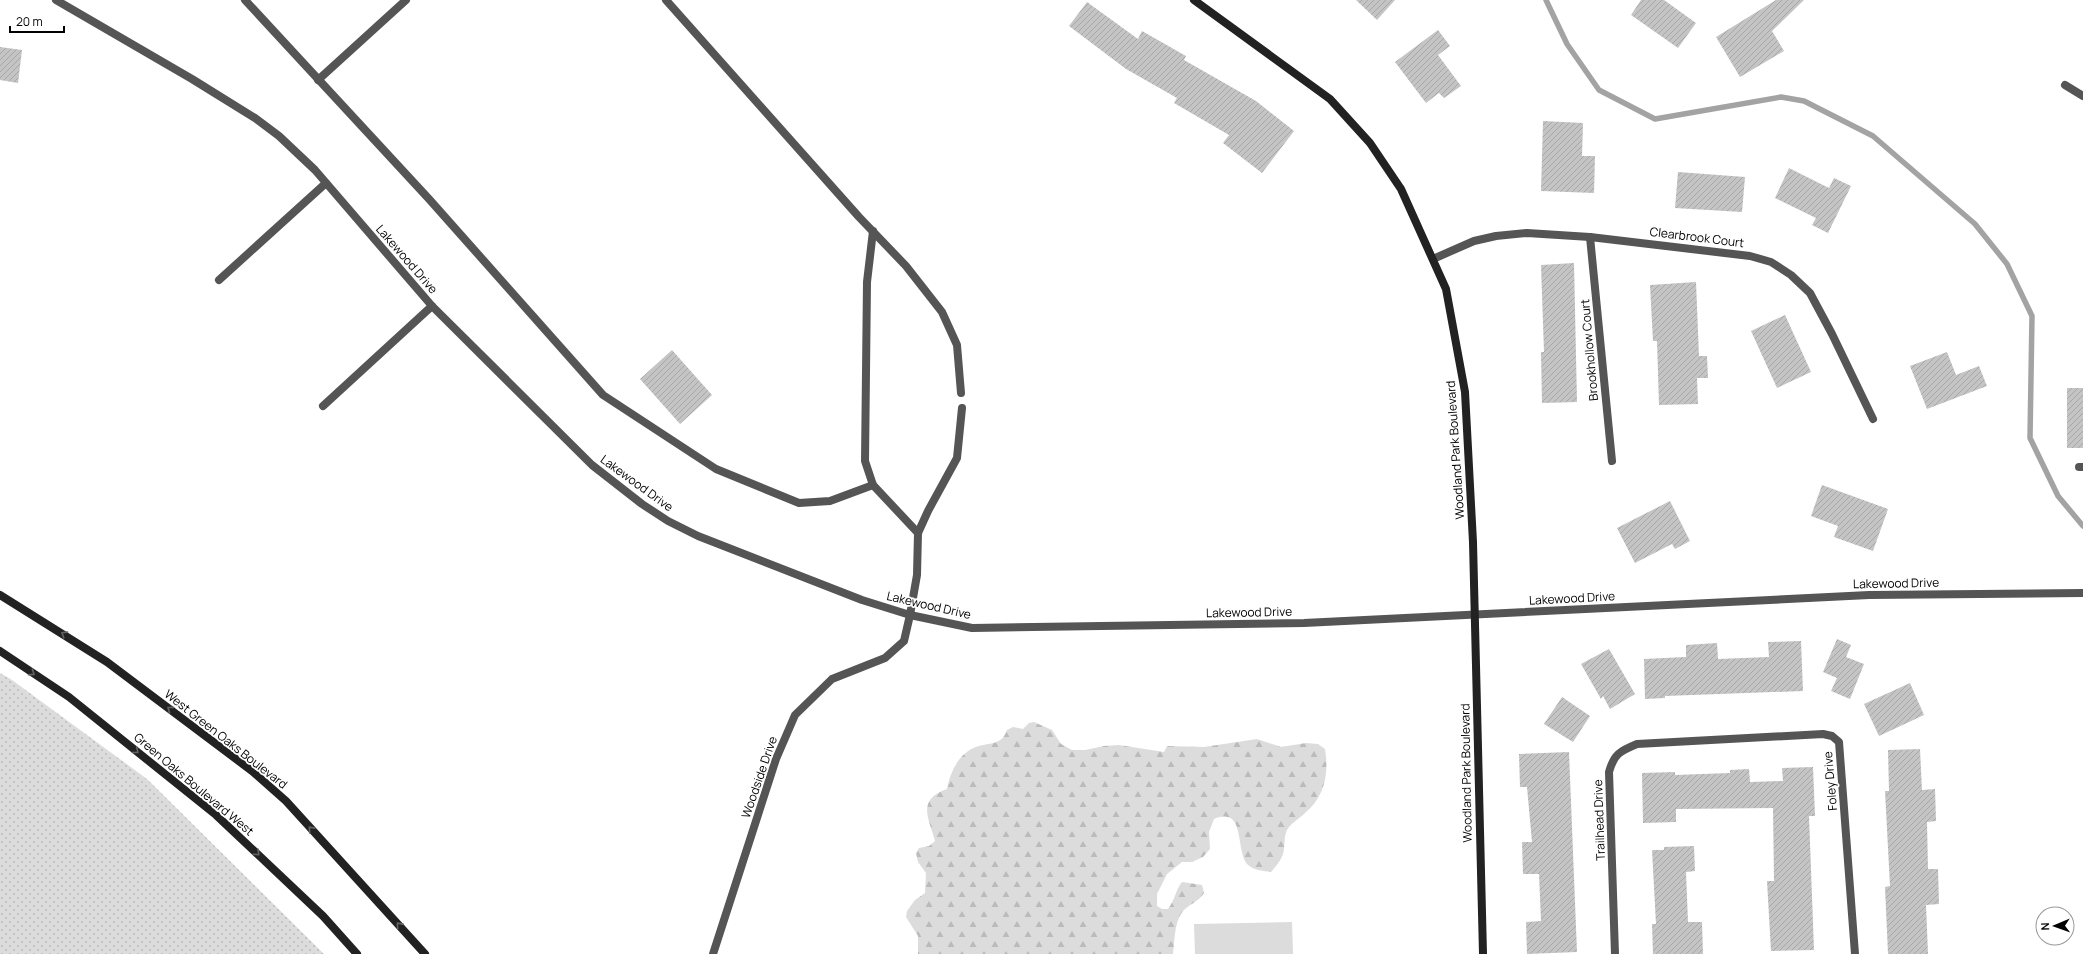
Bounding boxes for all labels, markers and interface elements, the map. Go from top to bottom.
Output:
scale bar [10,8,64,34]
text: 20 m [16,13,43,30]
street label: Lakewood Drive [372,221,442,297]
street label: Clearbrook Court [1649,223,1745,251]
street label: Brookhollow Court [1576,298,1602,402]
street label: Woodland Park Boulevard [1442,380,1468,520]
street label: Lakewood Drive [597,451,677,515]
street label: Lakewood Drive [1853,574,1939,592]
street label: Lakewood Drive [885,587,973,623]
street label: Lakewood Drive [1529,587,1615,609]
street label: Lakewood Drive [1206,603,1292,621]
one-way arrow [61,632,68,639]
one-way arrow [28,668,35,675]
street label: West Green Oaks Boulevard [161,686,291,792]
street label: Woodland Park Boulevard [1456,703,1476,843]
one-way arrow [167,707,174,714]
street label: Green Oaks Boulevard West [130,729,258,839]
street label: Woodside Drive [737,734,781,820]
one-way arrow [132,746,139,753]
street label: Foley Drive [1819,751,1841,811]
street label: Trailhead Drive [1589,779,1609,861]
one-way arrow [309,826,316,834]
one-way arrow [252,848,259,855]
north arrow [2035,906,2075,946]
one-way arrow [396,922,404,930]
text: N [2037,922,2052,931]

